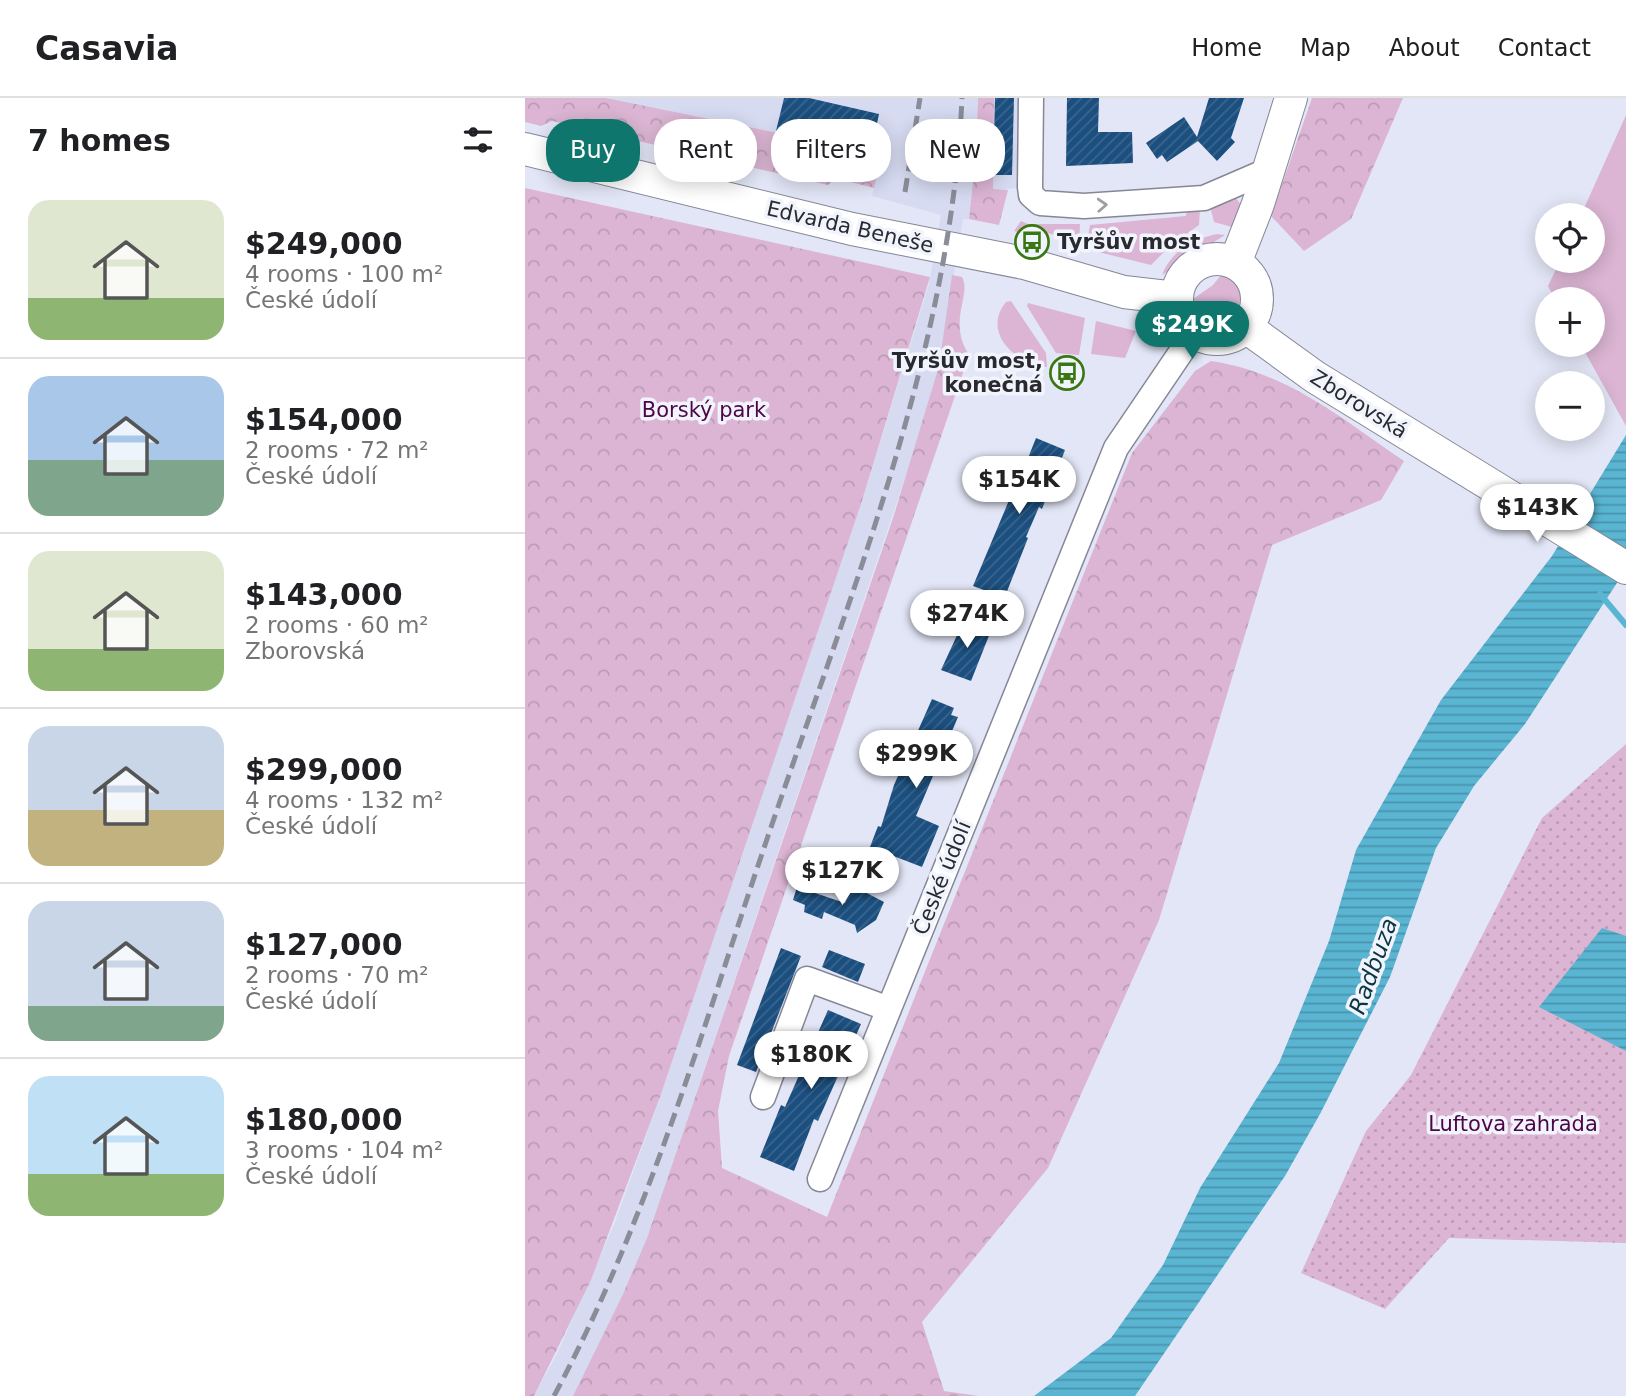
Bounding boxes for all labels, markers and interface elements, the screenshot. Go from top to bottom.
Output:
text: Casavia [35,29,179,68]
text: Home [1191,34,1262,62]
text: Map [1300,34,1351,62]
text: About [1389,34,1460,62]
text: Contact [1498,34,1591,62]
chip: Buy [546,119,640,182]
chip: Rent [654,119,757,182]
chip: Filters [771,119,891,182]
chip: New [905,119,1005,182]
icon: filters [459,121,497,159]
text: 7 homes [28,123,171,158]
street label: Edvarda Beneše [764,196,936,258]
one-way arrow [1097,197,1108,212]
map controls [1535,203,1605,441]
button: locate [1535,203,1605,273]
bus stop icon: Tyršův most [1013,223,1051,261]
text: $249,000 [245,226,403,261]
icon: home [84,228,168,312]
place label: Tyršův most [1057,230,1200,254]
text: 4 rooms · 100 m² [245,261,443,287]
text: České údolí [245,287,377,313]
button: + [1535,287,1605,357]
pin: $249K [1143,302,1241,361]
text: $249K [1151,311,1233,337]
place label: Tyršův most, konečná [892,349,1043,397]
bus stop icon: Tyršův most, konečná [1048,354,1086,392]
street label: Zborovská [1306,365,1412,443]
button: − [1535,371,1605,441]
park label: Borský park [642,398,767,422]
text: $154,000 [245,402,403,437]
icon: home [84,404,168,488]
text: 2 rooms · 72 m² [245,437,429,463]
pin: $154K [970,456,1068,516]
text: České údolí [245,463,377,489]
text: $154K [978,466,1060,492]
pin: $143K [1488,484,1586,544]
text: $143K [1496,494,1578,520]
text: $143,000 [245,577,403,612]
icon: home [84,579,168,663]
pin: $274K [918,590,1016,650]
text: $274K [926,600,1008,626]
text: 2 rooms · 60 m² [245,612,429,638]
text: Zborovská [245,638,365,664]
pin: $299K [867,730,965,790]
text: $299K [875,740,957,766]
text: $299,000 [245,752,403,787]
icon: home [84,754,168,838]
text: 4 rooms · 132 m² [245,787,443,813]
text: České údolí [245,813,377,839]
street label: České údolí [907,816,976,938]
pin: $127K [793,848,891,907]
text: $127K [801,857,883,883]
water label: Radbuza [1344,915,1402,1017]
text: $127,000 [245,927,403,962]
icon: home [84,929,168,1013]
text: 2 rooms · 70 m² [245,962,429,988]
text: České údolí [245,988,377,1014]
pin: $180K [762,1032,860,1091]
text: $180K [770,1041,852,1067]
text: $180,000 [245,1102,403,1137]
icon: home [84,1104,168,1188]
park label: Luftova zahrada [1428,1112,1598,1136]
text: 3 rooms · 104 m² [245,1137,443,1163]
text: České údolí [245,1163,377,1189]

